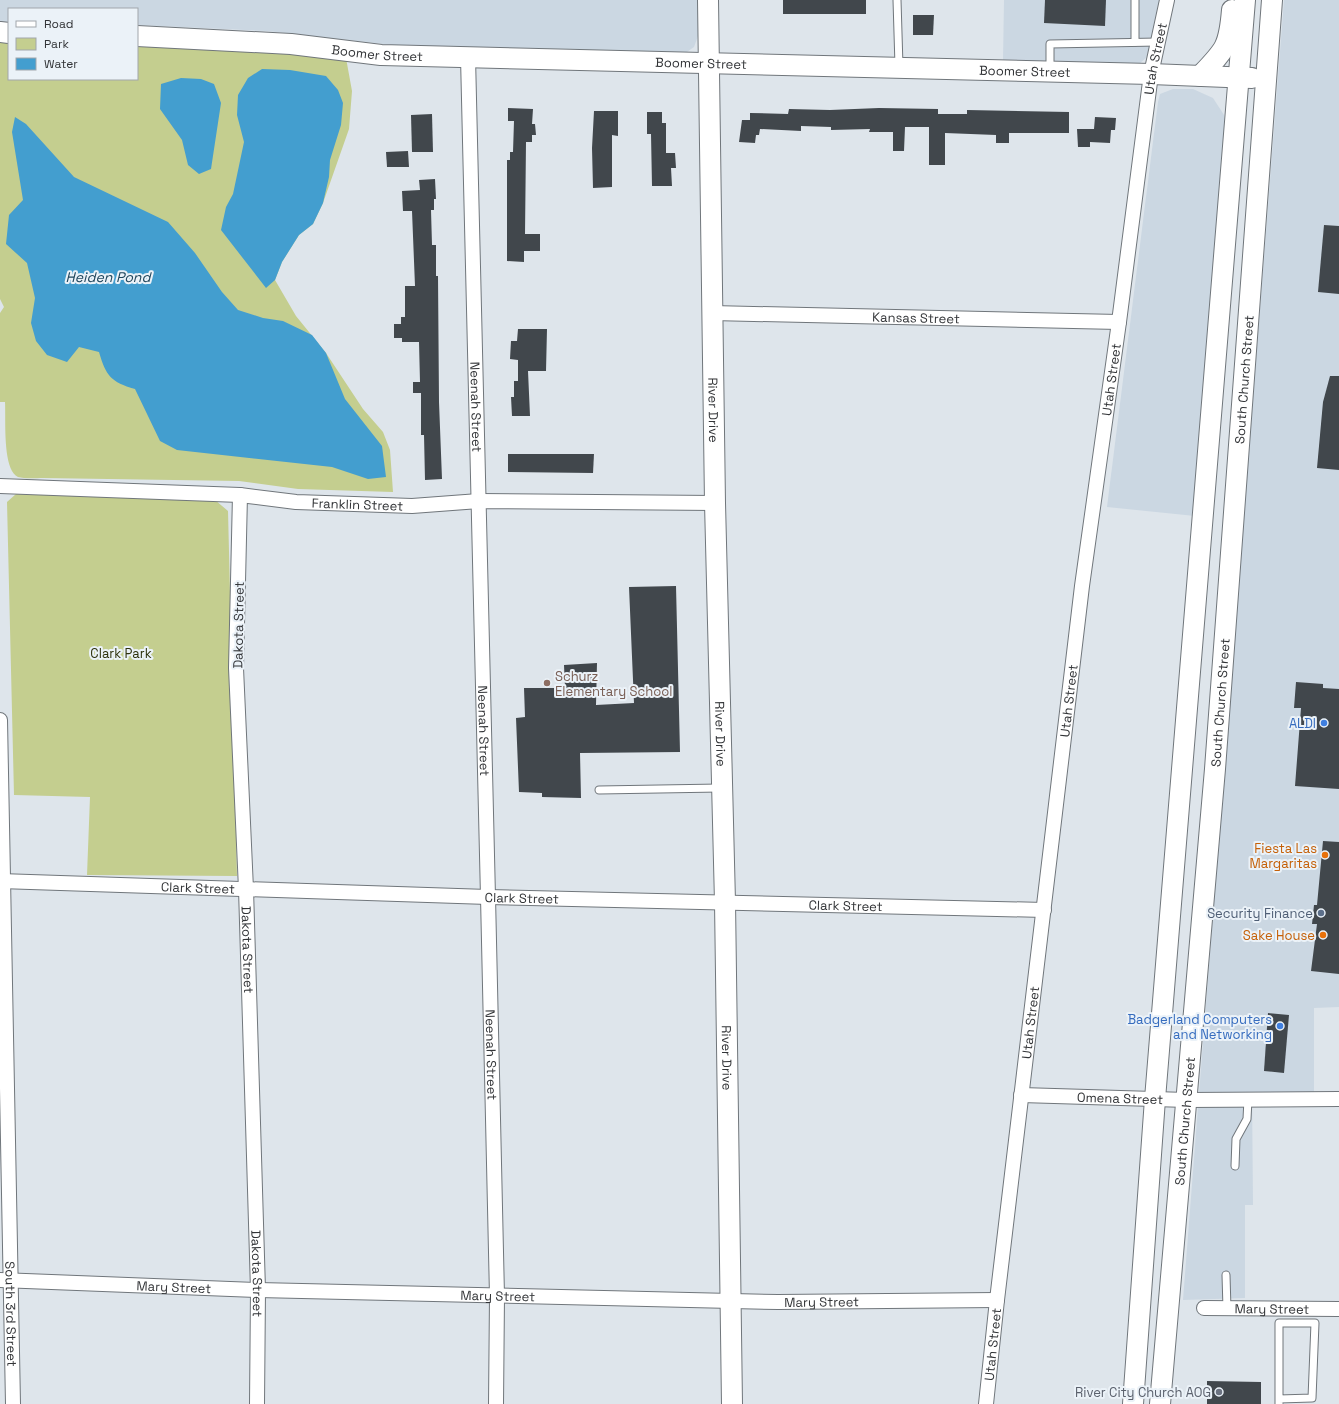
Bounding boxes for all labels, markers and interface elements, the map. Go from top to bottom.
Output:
legend [8,8,138,80]
text: Road [44,16,73,32]
street label: Utah Street [1140,21,1171,96]
text: Park [44,36,69,52]
street label: Boomer Street [331,41,423,65]
street label: Boomer Street [655,54,747,73]
text: Water [44,56,78,72]
street label: Boomer Street [979,62,1071,81]
water label: Heiden Pond [66,268,152,286]
street label: Kansas Street [872,309,960,327]
street label: South Church Street [1231,314,1258,444]
street label: Utah Street [1098,342,1125,417]
street label: Neenah Street [466,361,485,452]
street label: River Drive [704,377,722,443]
street label: Franklin Street [311,495,403,515]
street label: Dakota Street [229,581,248,669]
street label: South Church Street [1207,638,1234,768]
park label: Clark Park [90,645,152,662]
street label: Utah Street [1056,663,1082,738]
place label: Schurz Elementary School [555,668,672,700]
marker: Schurz Elementary School [542,678,552,688]
street label: Neenah Street [474,685,493,776]
street label: River Drive [711,701,730,767]
place label: ALDI [1289,715,1316,732]
marker: ALDI [1319,718,1329,728]
place label: Fiesta Las Margaritas [1249,840,1317,872]
marker: Fiesta Las Margaritas [1320,850,1330,860]
street label: Clark Street [161,878,235,898]
street label: Clark Street [484,889,559,908]
street label: Clark Street [808,896,883,915]
place label: Security Finance [1207,905,1313,922]
street label: Dakota Street [238,906,257,994]
marker: Security Finance [1316,908,1326,918]
place label: Sake House [1243,927,1315,944]
marker: Sake House [1318,930,1328,940]
street label: Utah Street [1018,985,1043,1060]
street label: Neenah Street [482,1009,501,1100]
place label: Badgerland Computers and Networking [1127,1011,1272,1043]
marker: Badgerland Computers and Networking [1275,1021,1285,1031]
street label: River Drive [718,1025,736,1091]
street label: South Church Street [1171,1056,1199,1186]
street label: Omena Street [1077,1089,1163,1108]
street label: Dakota Street [247,1230,266,1317]
street label: South 3rd Street [1,1261,20,1367]
street label: Mary Street [136,1277,212,1297]
street label: Mary Street [460,1287,535,1305]
street label: Mary Street [784,1293,859,1311]
street label: Mary Street [1235,1300,1309,1318]
street label: Utah Street [981,1307,1005,1382]
place label: River City Church AOG [1075,1384,1211,1401]
marker: River City Church AOG [1214,1387,1224,1397]

